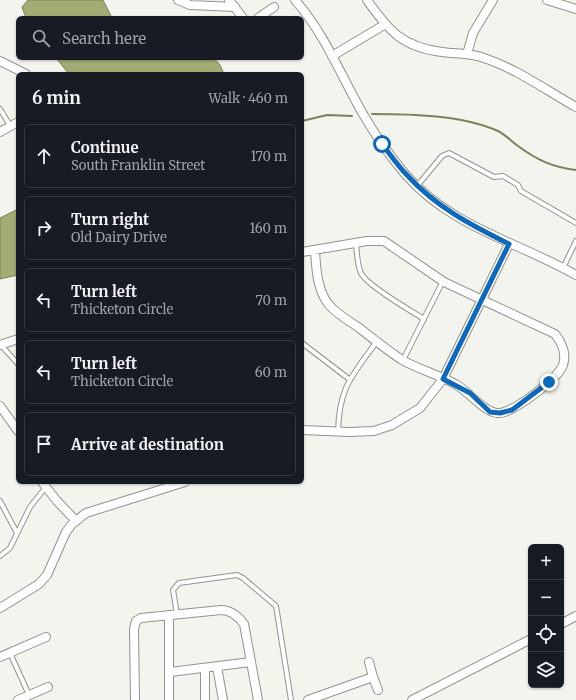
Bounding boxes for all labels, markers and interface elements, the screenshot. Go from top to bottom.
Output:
search box [16,16,304,60]
icon: search [30,27,52,49]
text: Search here [62,29,146,48]
text: 6 min [32,87,81,109]
text: Walk · 460 m [209,90,288,107]
route start [373,135,391,153]
text: Continue [71,138,139,157]
icon: ahead [33,145,55,167]
text: 170 m [250,148,287,165]
text: South Franklin Street [71,157,205,174]
text: Turn right [71,210,149,229]
icon: right [33,217,55,239]
text: 160 m [249,220,287,237]
text: Old Dairy Drive [71,229,167,246]
text: Turn left [71,282,137,301]
icon: left [33,289,55,311]
text: 70 m [256,292,287,309]
text: Thicketon Circle [71,301,173,318]
text: Turn left [71,354,137,373]
icon: left [33,361,55,383]
text: 60 m [255,364,287,381]
text: Thicketon Circle [71,373,173,390]
route end [540,373,558,391]
icon: arrive [33,433,55,455]
text: Arrive at destination [71,435,224,454]
map controls [528,544,564,688]
button: + [528,544,564,580]
button: − [528,580,564,616]
button: locate [528,616,564,652]
button: layers [528,652,564,688]

